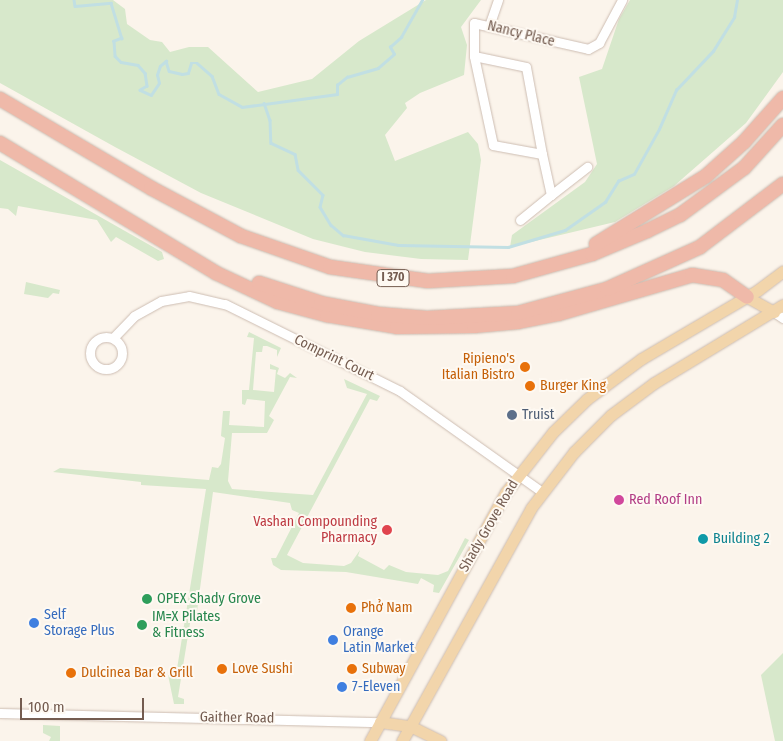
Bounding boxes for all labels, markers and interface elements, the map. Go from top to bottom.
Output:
street label: Nancy Place [486,18,556,50]
road number: I 370 [376,268,410,288]
street label: Comprint Court [291,331,377,385]
place label: Ripieno's Italian Bistro [442,351,515,384]
marker: Ripieno's Italian Bistro [519,361,531,373]
place label: Burger King [540,378,606,394]
marker: Burger King [524,380,536,392]
place label: Truist [522,407,554,423]
marker: Truist [506,409,518,421]
street label: Shady Grove Road [456,477,522,575]
place label: Red Roof Inn [629,492,702,508]
marker: Red Roof Inn [613,494,625,506]
place label: Vashan Compounding Pharmacy [253,514,377,546]
marker: Vashan Compounding Pharmacy [381,524,393,536]
place label: Building 2 [713,531,770,547]
marker: Building 2 [697,533,709,545]
place label: OPEX Shady Grove [157,591,261,607]
marker: OPEX Shady Grove [141,593,153,605]
place label: Phở Nam [361,600,412,616]
marker: Phở Nam [345,602,357,614]
place label: Self Storage Plus [44,607,115,640]
place label: IM=X Pilates & Fitness [152,609,220,642]
marker: Self Storage Plus [28,617,40,629]
marker: IM=X Pilates & Fitness [136,619,148,631]
place label: Orange Latin Market [343,624,414,656]
marker: Orange Latin Market [327,634,339,646]
place label: Love Sushi [232,661,293,677]
place label: Subway [362,661,406,677]
marker: Love Sushi [216,663,228,675]
marker: Subway [346,663,358,675]
place label: Dulcinea Bar & Grill [81,665,193,681]
marker: Dulcinea Bar & Grill [65,667,77,679]
place label: 7-Eleven [352,679,400,695]
marker: 7-Eleven [336,681,348,693]
scale bar [22,688,146,720]
text: 100 m [28,698,65,716]
street label: Gaither Road [200,709,274,727]

